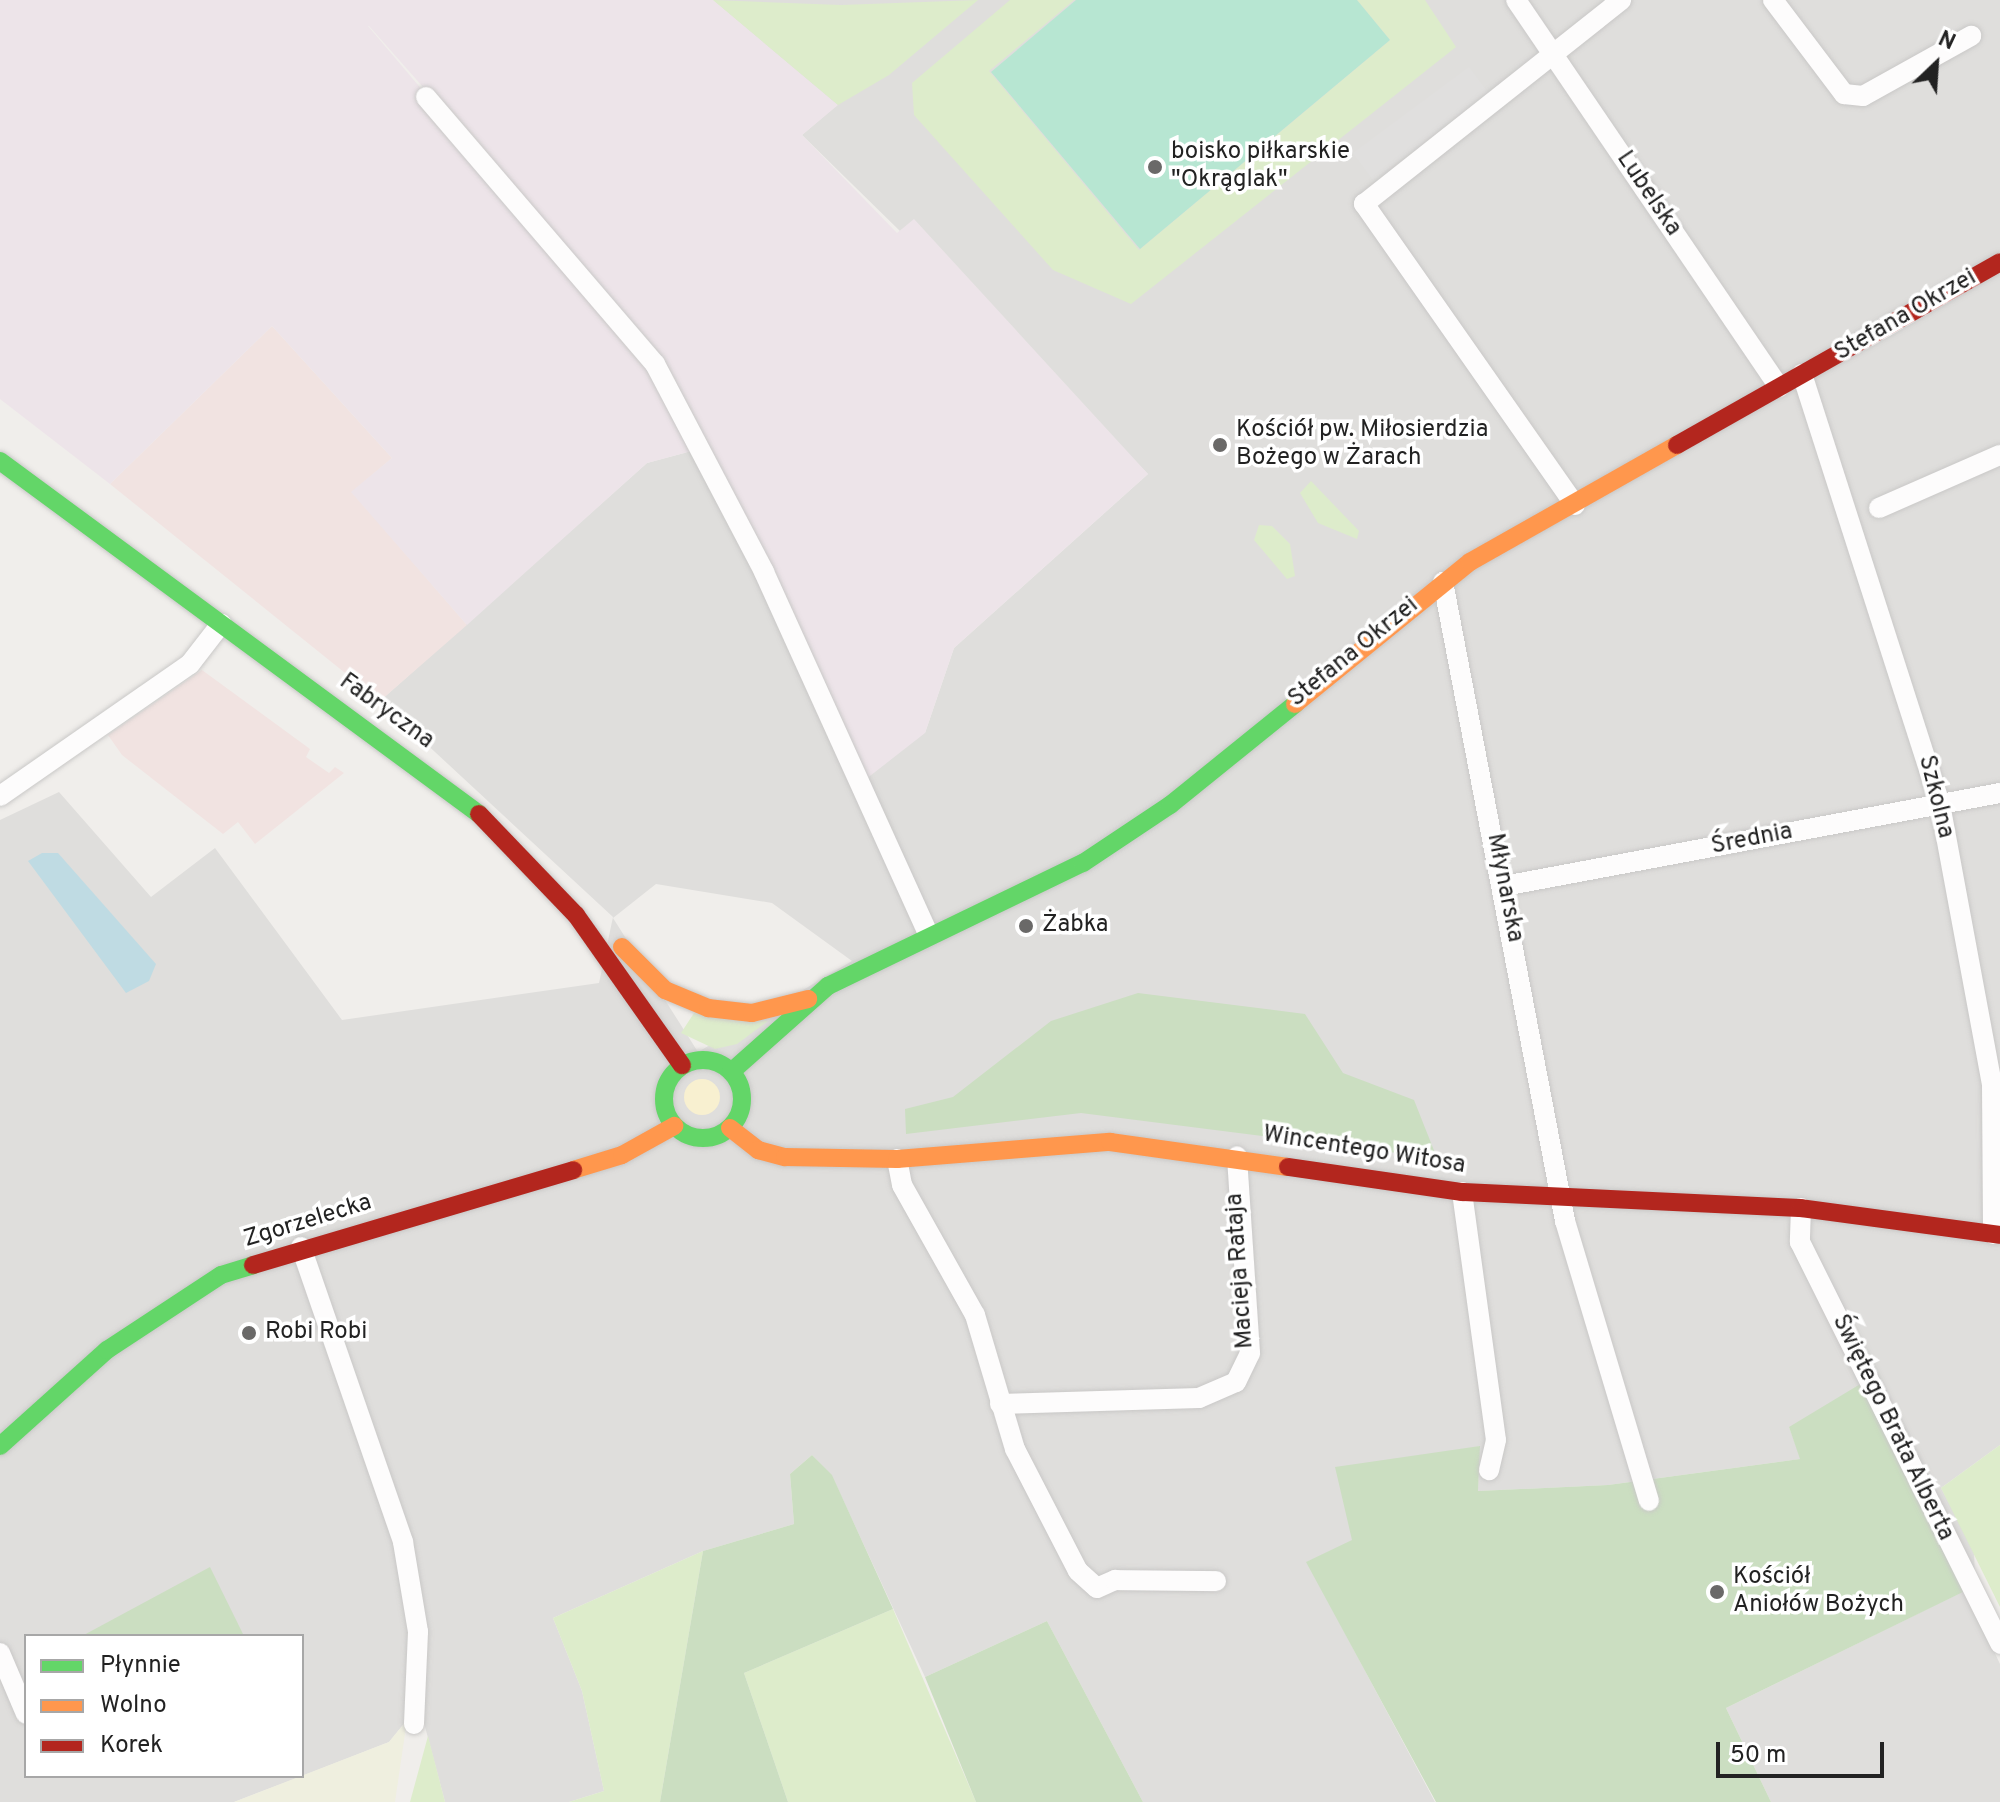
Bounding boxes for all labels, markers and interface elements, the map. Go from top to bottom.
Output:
north arrow [1896,24,1976,104]
text: N [1933,26,1959,57]
place label: boisko piłkarskie "Okrąglak" [1171,139,1350,195]
street label: Lubelska [1609,146,1687,242]
marker: boisko piłkarskie "Okrąglak" [1146,158,1164,176]
street label: Stefana Okrzei [1830,264,1982,368]
place label: Kościół pw. Miłosierdzia Bożego w Żarach [1236,417,1488,473]
marker: Kościół pw. Miłosierdzia Bożego w Żarach [1211,436,1229,454]
street label: Stefana Okrzei [1283,592,1425,714]
street label: Fabryczna [333,668,439,756]
street label: Szkolna [1911,753,1959,841]
street label: Średnia [1709,818,1795,862]
street label: Młynarska [1479,831,1529,945]
place label: Żabka [1042,912,1108,940]
marker: Żabka [1017,917,1035,935]
street label: Wincentego Witosa [1260,1121,1468,1181]
street label: Zgorzelecka [241,1189,375,1255]
street label: Macieja Rataja [1221,1192,1261,1350]
street label: Świętego Brata Alberta [1825,1310,1959,1546]
place label: Robi Robi [265,1319,367,1347]
marker: Robi Robi [240,1324,258,1342]
place label: Kościół Aniołów Bożych [1733,1564,1904,1620]
marker: Kościół Aniołów Bożych [1708,1583,1726,1601]
legend [24,1634,304,1778]
text: Płynnie [100,1651,181,1681]
text: Wolno [100,1691,167,1721]
scale bar [1720,1726,1888,1776]
text: Korek [100,1731,163,1761]
text: 50 m [1730,1741,1786,1771]

